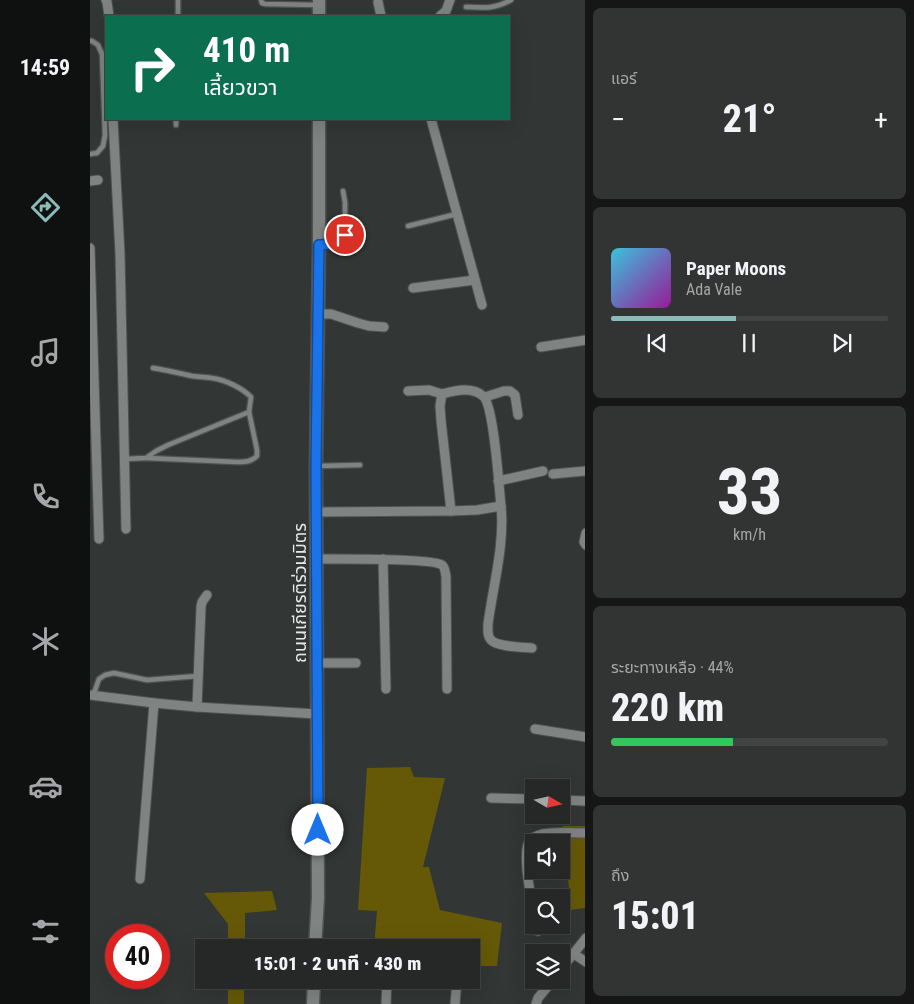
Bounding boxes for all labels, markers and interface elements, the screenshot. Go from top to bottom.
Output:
text: 410 m [203,30,290,71]
icon: right [120,35,185,100]
text: 14:59 [20,55,70,80]
text: แอร์ [611,69,637,88]
text: เลี้ยวขวา [203,75,278,100]
text: 21° [723,97,776,141]
text: − [611,103,625,136]
text: + [874,103,888,136]
icon: directions [28,190,63,225]
pin [324,214,366,256]
icon: arrive [331,221,359,249]
text: Paper Moons [686,257,786,280]
text: Ada Vale [686,280,742,299]
icon: previous [643,329,671,357]
icon: pause [735,329,763,357]
icon: next [828,329,856,357]
icon: music [28,335,63,370]
text: 33 [717,454,782,530]
icon: phone [28,479,63,514]
street label: ถนนเกียรติร่วมมิตร [289,523,310,663]
text: km/h [733,525,766,544]
icon: climate [28,624,63,659]
text: ระยะทางเหลือ · 44% [611,658,734,677]
text: 220 km [611,686,724,730]
icon: car [28,769,63,804]
north arrow [525,779,570,824]
map controls [525,779,570,989]
position arrow [291,803,343,855]
button: sound [525,834,570,879]
text: ถึง [611,866,629,885]
button: search [525,889,570,934]
text: 15:01 [611,894,699,938]
icon: filters [28,914,63,949]
speed limit sign: 40 [105,924,170,989]
button: layers [525,944,570,989]
text: 15:01 · 2 นาที · 430 m [254,952,421,975]

